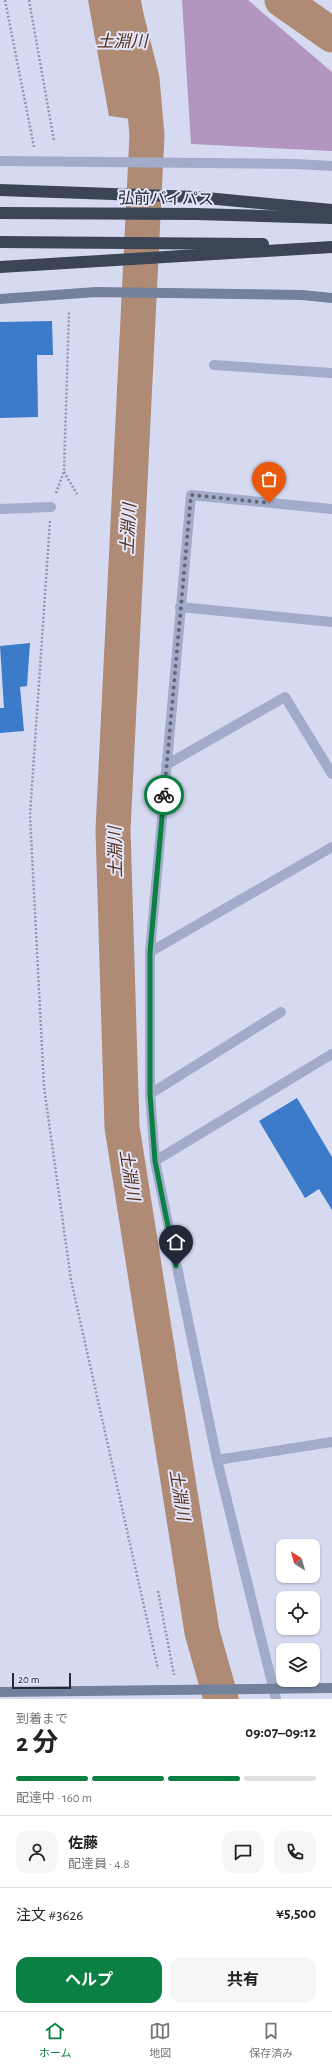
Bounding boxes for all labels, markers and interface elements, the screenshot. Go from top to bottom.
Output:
water label: 土淵川 [97,32,149,50]
street label: 弘前バイパス [118,189,214,208]
pin [252,462,286,503]
icon: bag [258,468,280,490]
water label: 土淵川 [118,501,138,555]
courier [144,775,184,815]
icon: bike [153,784,175,806]
water label: 土淵川 [106,824,124,878]
water label: 土淵川 [117,1148,143,1204]
pin [159,1225,193,1266]
icon: home [165,1231,187,1253]
water label: 土淵川 [167,1468,193,1524]
north arrow [276,1539,320,1583]
map controls [276,1539,320,1687]
button: locate [276,1591,320,1635]
button: layers [276,1643,320,1687]
scale bar [12,1671,71,1690]
text: 20 m [18,1674,39,1685]
text: 到着まで [16,1713,68,1726]
text: 09:07–09:12 [245,1725,316,1740]
text: 2 分 [16,1730,58,1756]
text: 配達中 · 160 m [16,1792,92,1805]
button: person [16,1831,58,1873]
button: chat [222,1831,264,1873]
button: phone [274,1831,316,1873]
text: 佐藤 [68,1836,98,1851]
text: 配達員 · 4.8 [68,1858,130,1871]
text: ¥5,500 [276,1906,316,1921]
text: 注文 #3626 [16,1908,83,1923]
button: ヘルプ [16,1957,162,2003]
button: 共有 [170,1957,316,2003]
tab: ホーム [39,2020,72,2060]
tab: 地図 [149,2020,171,2060]
tab: 保存済み [249,2020,293,2060]

